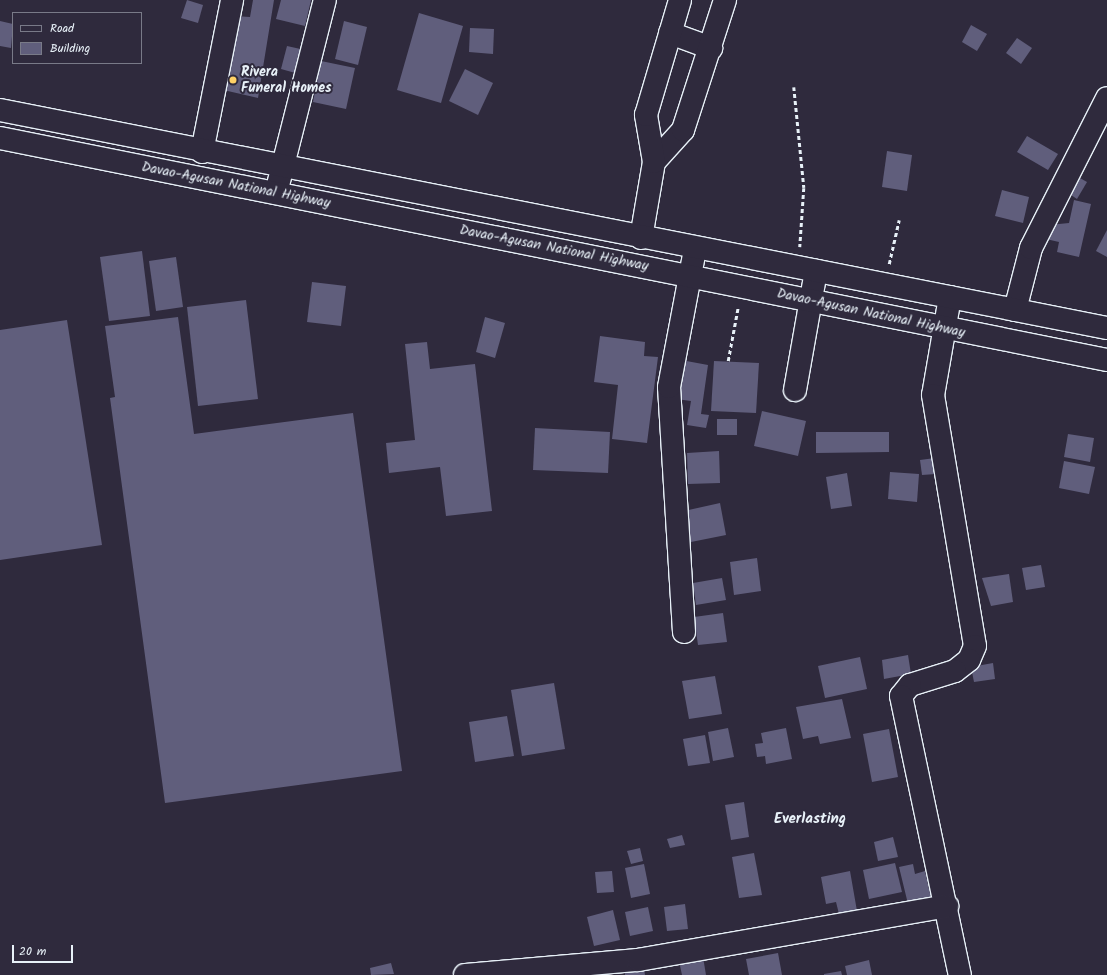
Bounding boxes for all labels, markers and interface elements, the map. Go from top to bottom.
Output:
legend [12,12,142,64]
text: Road [50,19,74,38]
text: Building [50,39,90,58]
place label: Rivera Funeral Homes [241,64,332,96]
marker: Rivera Funeral Homes [228,75,238,85]
street label: Davao-Agusan National Highway [140,158,332,212]
street label: Davao-Agusan National Highway [458,221,650,275]
street label: Davao-Agusan National Highway [775,285,967,341]
district label: Everlasting [774,811,846,829]
scale bar [14,937,75,963]
text: 20 m [19,942,46,961]

